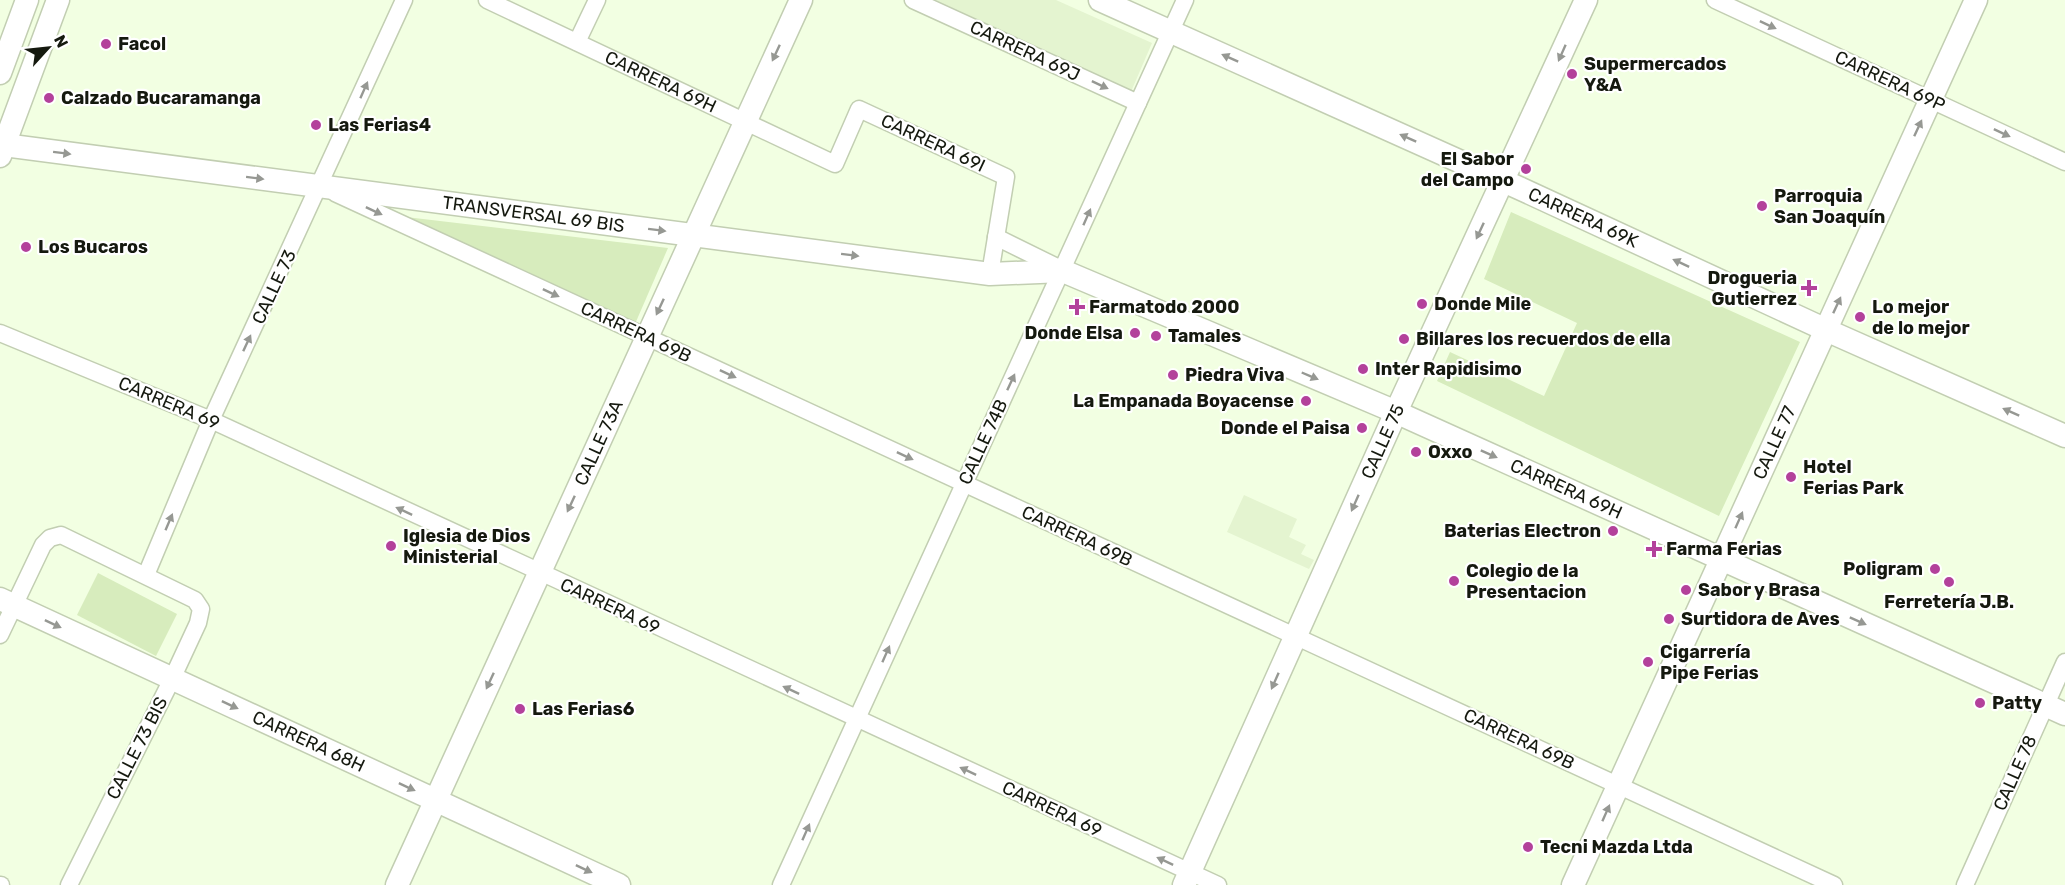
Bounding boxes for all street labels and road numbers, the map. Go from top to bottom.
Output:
street label: CARRERA 69J [966,16,1084,86]
street label: CARRERA 69H [601,46,720,118]
street label: CARRERA 69P [1831,46,1949,116]
street label: CARRERA 69I [877,109,989,177]
street label: CARRERA 69K [1525,183,1642,253]
street label: TRANSVERSAL 69 BIS [441,191,626,237]
street label: CALLE 73 [247,246,301,328]
street label: CARRERA 69B [577,297,695,367]
street label: CARRERA 69 [115,372,223,434]
street label: CALLE 74B [954,396,1012,488]
street label: CALLE 73A [570,397,628,489]
street label: CALLE 75 [1357,401,1409,482]
street label: CALLE 77 [1748,403,1801,483]
street label: CARRERA 69H [1507,454,1626,524]
street label: CARRERA 69B [1018,501,1136,571]
street label: CARRERA 69 [557,573,663,639]
street label: CALLE 73 BIS [102,693,172,803]
street label: CARRERA 69B [1460,704,1578,774]
street label: CARRERA 68H [249,706,368,777]
street label: CALLE 78 [1989,732,2041,814]
street label: CARRERA 69 [999,776,1105,842]

